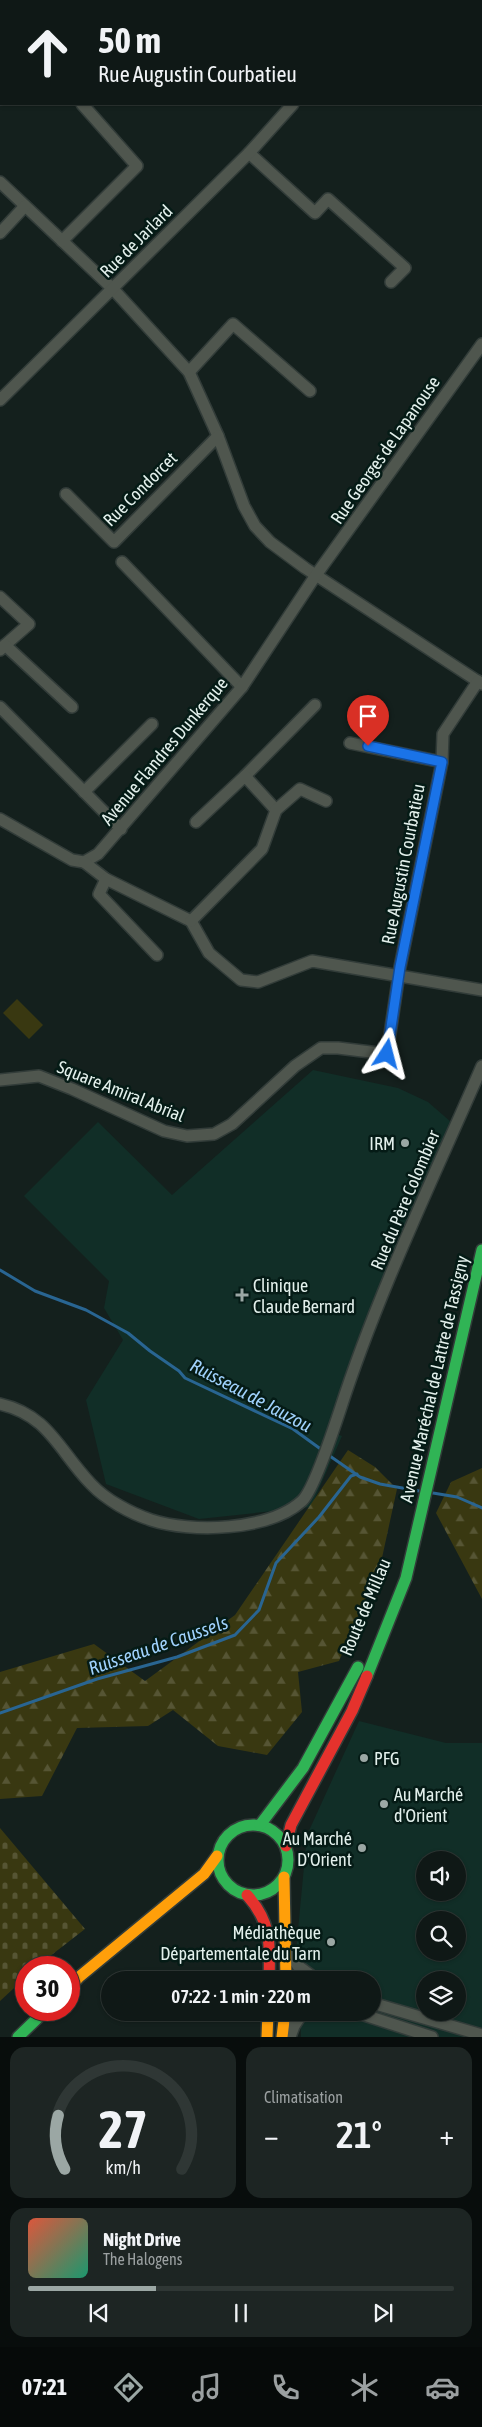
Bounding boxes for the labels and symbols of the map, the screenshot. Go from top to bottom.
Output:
street label: Rue de Jarlard [95,200,177,282]
street label: Rue Georges de Lapanouse [326,372,444,528]
street label: Rue Condorcet [99,448,181,530]
street label: Avenue Flandres Dunkerque [96,673,232,829]
pin [347,695,389,746]
street label: Rue Augustin Courbatieu [377,782,429,946]
position arrow [360,1027,412,1079]
street label: Square Amiral Abrial [54,1056,188,1126]
street label: Rue du Père Colombier [366,1126,444,1273]
place label: IRM [369,1133,395,1154]
marker: IRM [399,1137,411,1149]
street label: Avenue Maréchal de Lattre de Tassigny [395,1253,473,1505]
place label: Clinique Claude Bernard [253,1275,355,1317]
marker: Clinique Claude Bernard [235,1288,249,1302]
water label: Ruisseau de Jauzou [186,1354,316,1436]
street label: Route de Millau [335,1555,395,1659]
water label: Ruisseau de Caussels [85,1611,231,1679]
place label: PFG [374,1748,400,1769]
marker: PFG [358,1752,370,1764]
place label: Au Marché d'Orient [394,1784,463,1826]
marker: Au Marché d'Orient [378,1798,390,1810]
place label: Au Marché D'Orient [283,1828,352,1870]
marker: Au Marché D'Orient [356,1842,368,1854]
place label: Médiathèque Départementale du Tarn [160,1922,321,1964]
marker: Médiathèque Départementale du Tarn [325,1936,337,1948]
speed limit sign: 30 [15,1956,80,2021]

